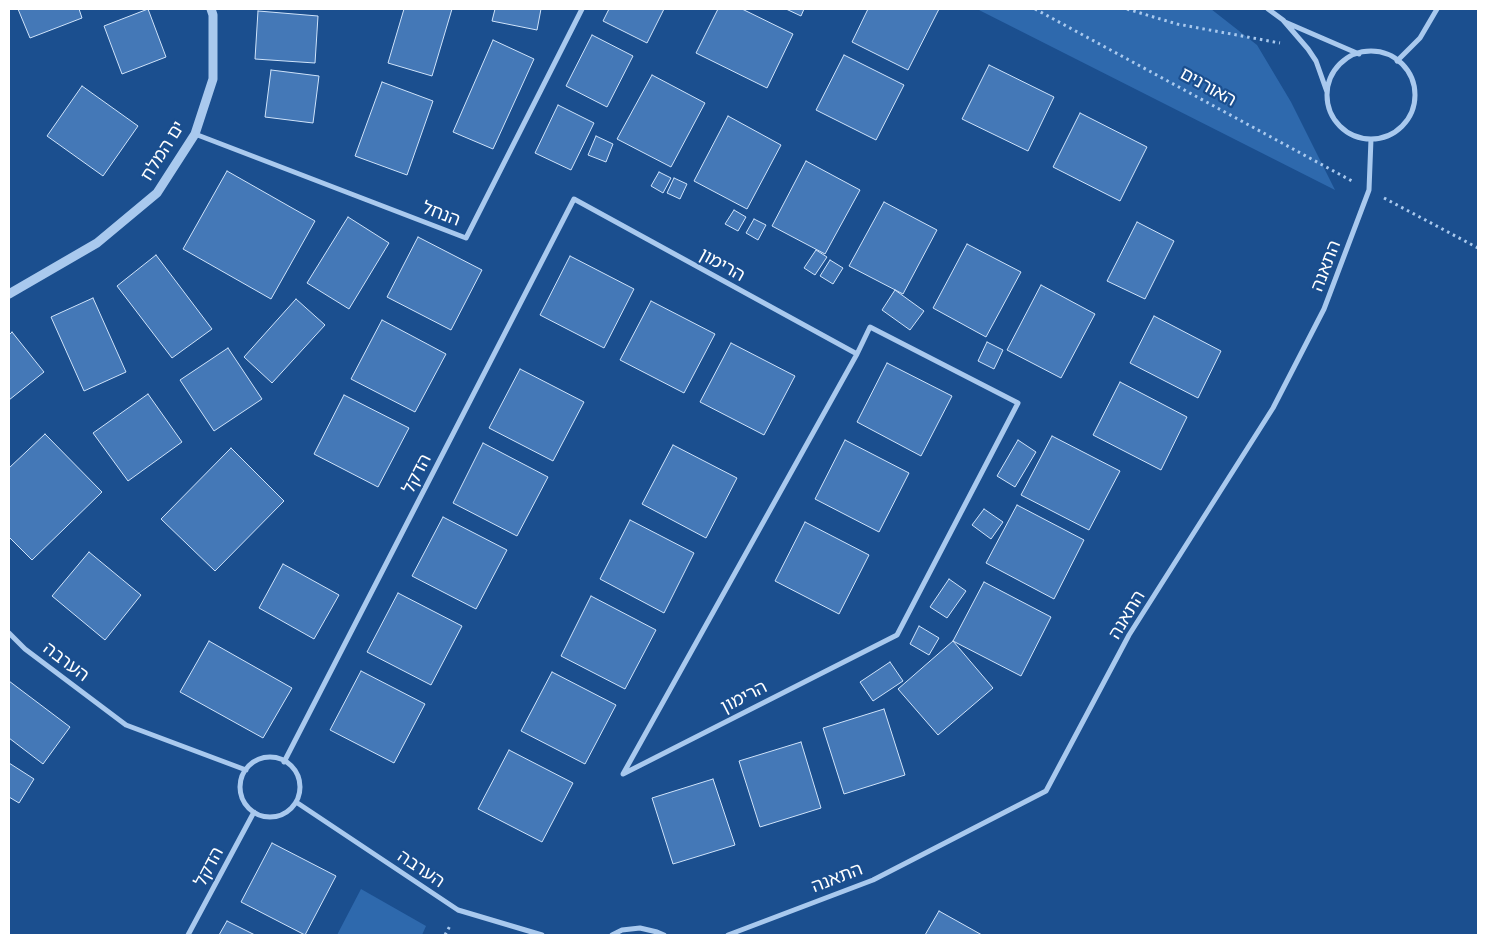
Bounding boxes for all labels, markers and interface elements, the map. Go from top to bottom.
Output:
street label: האורנים [1176,63,1240,111]
street label: ים המלח [136,117,190,185]
street label: הנחל [419,197,463,231]
street label: התאנה [1306,237,1346,295]
street label: הרימון [695,244,749,286]
street label: הדקל [398,451,436,497]
street label: התאנה [1104,587,1150,643]
street label: הערבה [39,638,93,686]
street label: הרימון [717,676,771,718]
street label: הדקל [190,844,228,890]
street label: הערבה [393,845,449,893]
street label: התאנה [808,858,866,898]

